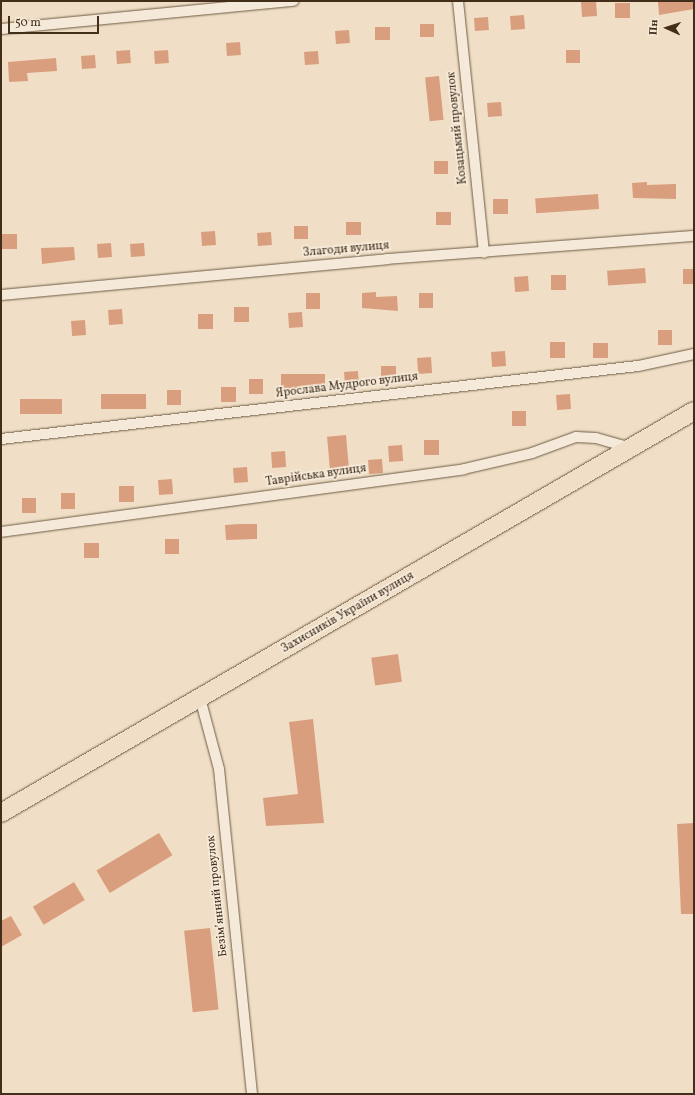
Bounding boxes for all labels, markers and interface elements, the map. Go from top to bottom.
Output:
scale bar [10,8,101,34]
north arrow [647,8,687,48]
text: 50 m [15,15,41,31]
text: Пн [647,19,662,36]
street label: Козацький провулок [445,71,471,185]
street label: Злагоди вулиця [302,239,390,261]
street label: Ярослава Мудрого вулиця [275,370,419,402]
street label: Таврійська вулиця [265,462,367,490]
street label: Захисників України вулиця [279,569,417,657]
street label: Безімʼянний провулок [204,835,232,957]

